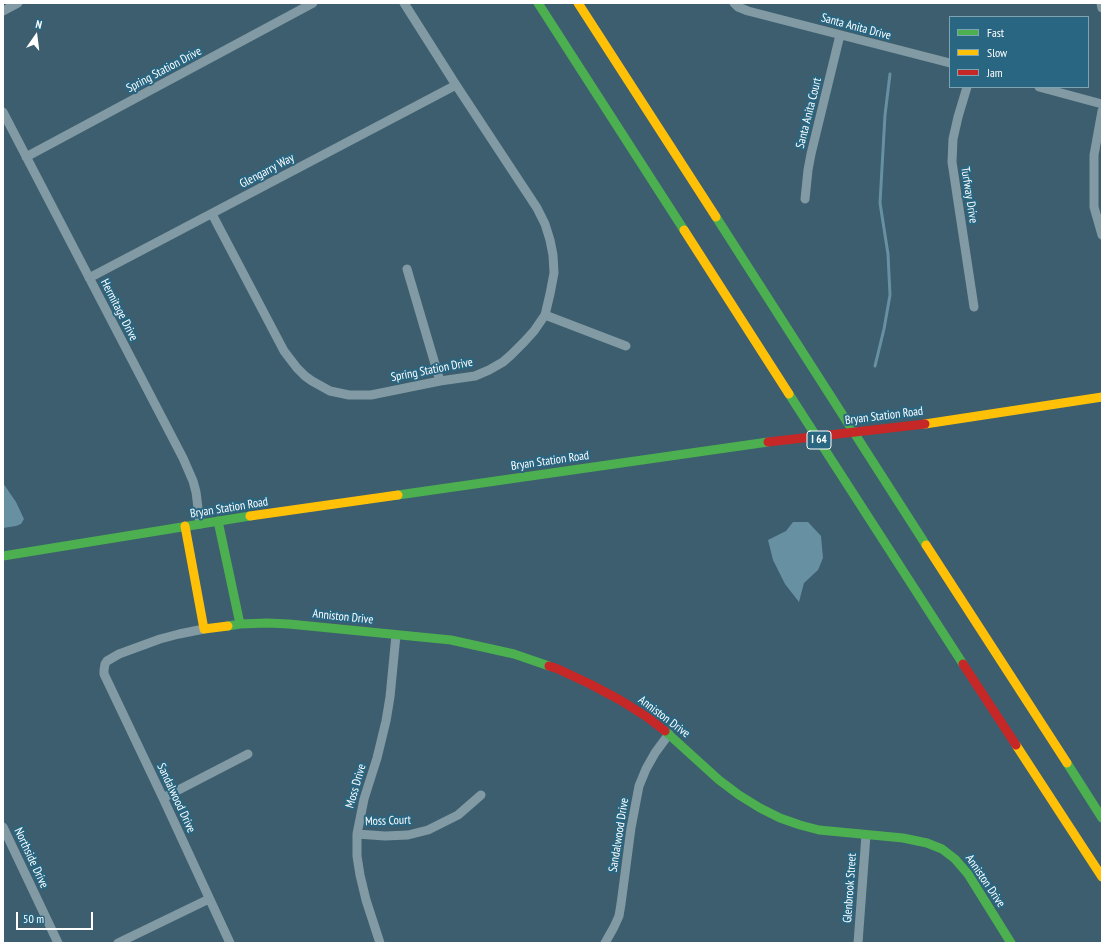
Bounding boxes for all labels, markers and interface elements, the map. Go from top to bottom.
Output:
street label: Santa Anita Drive [819,11,893,43]
north arrow [16,16,56,56]
legend [949,16,1089,88]
text: N [34,17,43,32]
text: Fast [987,25,1004,40]
street label: Spring Station Drive [124,44,204,96]
text: Slow [987,45,1007,60]
text: Jam [987,65,1003,80]
street label: Santa Anita Court [793,76,825,150]
street label: Glengarry Way [237,151,297,191]
street label: Turfway Drive [957,166,981,224]
street label: Hermitage Drive [97,277,141,343]
street label: Spring Station Drive [390,355,474,385]
street label: Bryan Station Road [844,404,924,428]
road number: I 64 [807,431,831,449]
street label: Bryan Station Road [510,448,590,474]
street label: Bryan Station Road [189,495,269,521]
street label: Anniston Drive [312,607,374,627]
street label: Anniston Drive [635,693,693,741]
street label: Sandalwood Drive [154,761,198,835]
street label: Moss Drive [343,762,369,810]
street label: Sandalwood Drive [606,797,632,873]
street label: Moss Court [365,813,411,829]
street label: Northside Drive [11,826,51,890]
street label: Anniston Drive [962,852,1008,910]
street label: Glenbrook Street [840,853,860,923]
scale bar [18,904,95,930]
text: 50 m [23,911,44,926]

